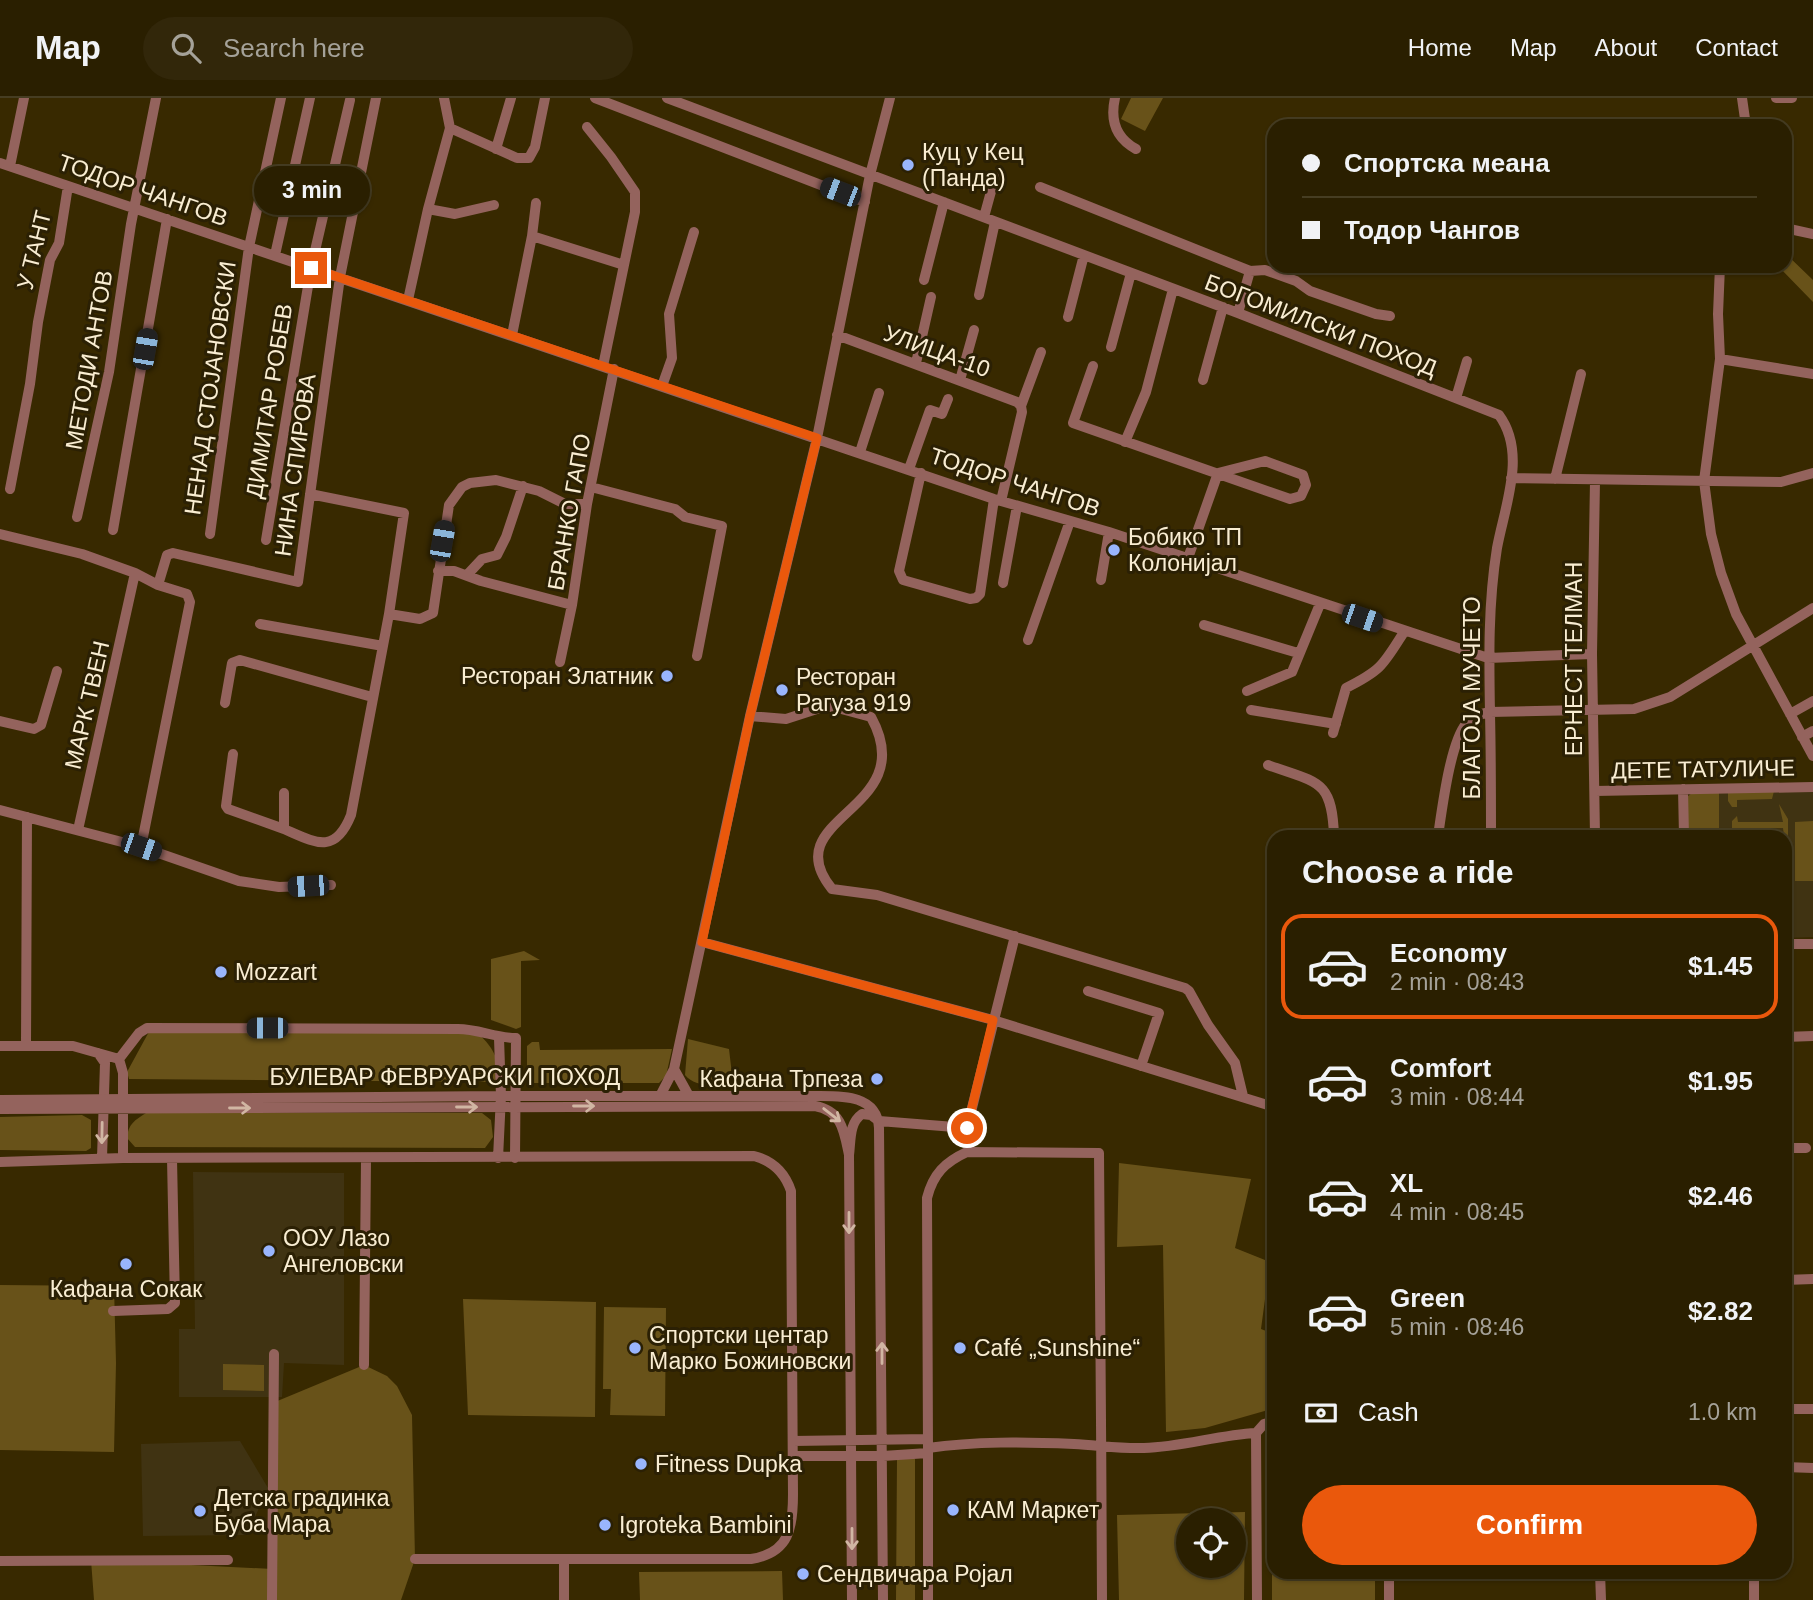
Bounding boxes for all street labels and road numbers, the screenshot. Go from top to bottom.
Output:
street label: ТОДОР ЧАНГОВ [55,149,231,231]
street label: У ТАНТ [12,208,56,292]
street label: НЕНАД СТОЈАНОВСКИ [179,260,241,516]
street label: МЕТОДИ АНТОВ [60,268,118,452]
street label: БОГОМИЛСКИ ПОХОД [1201,269,1441,381]
street label: ДИМИТАР РОБЕВ [241,302,297,500]
street label: УЛИЦА-10 [880,320,994,382]
street label: НИНА СПИРОВА [269,372,321,558]
street label: БРАНКО ГАПО [542,432,596,592]
street label: ТОДОР ЧАНГОВ [927,442,1103,522]
street label: ЕРНЕСТ ТЕЛМАН [1561,562,1587,756]
street label: БЛАГОЈА МУЧЕТО [1459,596,1485,800]
street label: МАРК ТВЕН [60,638,114,772]
street label: ДЕТЕ ТАТУЛИЧЕ [1611,754,1795,784]
street label: БУЛЕВАР ФЕВРУАРСКИ ПОХОД [270,1064,621,1090]

